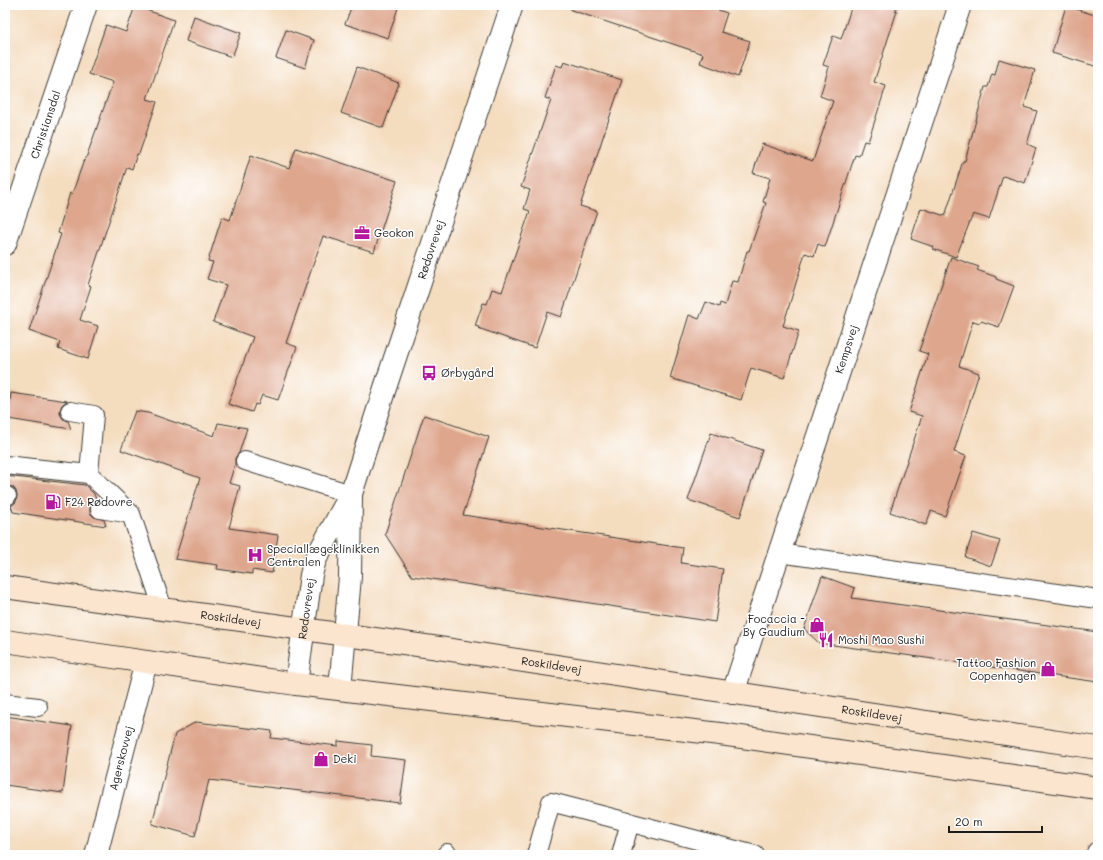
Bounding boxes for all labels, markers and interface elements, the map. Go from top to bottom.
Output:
street label: Christiansdal [26,88,64,161]
street label: Rødovrevej [414,218,447,281]
office icon: Geokon [353,224,371,242]
place label: Geokon [374,225,414,240]
street label: Kempsvej [831,323,861,376]
bus stop icon: Ørbygård [420,364,438,382]
place label: Ørbygård [441,365,494,380]
fuel station icon: F24 Rødovre [44,493,62,511]
place label: F24 Rødovre [65,494,133,509]
place label: Speciallægeklinikken Centralen [267,541,379,569]
hospital icon: Speciallægeklinikken Centralen [246,546,264,564]
street label: Rødovrevej [294,577,318,640]
street label: Roskildevej [200,607,262,630]
place label: Focaccia - By Gaudium [743,611,805,639]
shop icon: Focaccia - By Gaudium [808,616,826,634]
restaurant icon: Moshi Mao Sushi [817,631,835,649]
place label: Moshi Mao Sushi [838,632,925,647]
street label: Roskildevej [520,653,583,677]
place label: Tattoo Fashion Copenhagen [956,655,1036,683]
shop icon: Tattoo Fashion Copenhagen [1039,660,1057,678]
street label: Roskildevej [841,701,903,725]
street label: Agerskovvej [105,724,136,792]
shop icon: Deki [312,750,330,768]
place label: Deki [333,751,357,766]
scale bar [949,808,1042,834]
text: 20 m [955,813,983,829]

